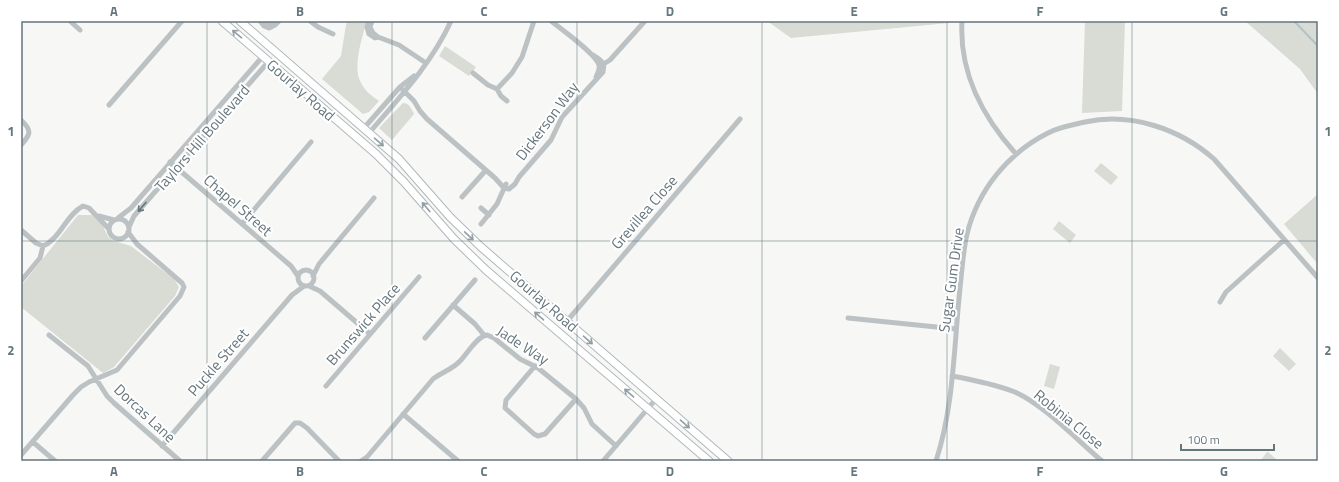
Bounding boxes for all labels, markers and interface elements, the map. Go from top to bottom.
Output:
text: A [110,1,118,21]
text: B [296,1,304,21]
text: C [480,1,488,21]
text: D [666,1,674,21]
text: E [850,1,858,21]
text: F [1037,1,1044,21]
text: G [1220,1,1228,21]
one-way arrow [232,30,243,39]
street label: Gourlay Road [262,54,340,126]
street label: Dickerson Way [510,77,584,165]
street label: Taylors Hill Boulevard [149,79,255,197]
text: 1 [7,121,15,141]
text: 1 [1324,121,1332,141]
one-way arrow [374,137,384,146]
street label: Chapel Street [199,169,278,242]
street label: Grevillea Close [605,170,683,254]
one-way arrow [421,201,430,212]
one-way arrow [138,202,147,212]
street label: Sugar Gum Drive [932,226,970,334]
one-way arrow [464,231,474,241]
street label: Gourlay Road [505,265,583,337]
street label: Brunswick Place [321,278,405,370]
one-way arrow [534,312,545,321]
street label: Jade Way [492,319,554,371]
street label: Puckle Street [182,322,255,401]
one-way arrow [583,335,594,344]
text: 2 [7,340,15,360]
text: 2 [1324,340,1332,360]
street label: Dorcas Lane [109,378,181,448]
street label: Robinia Close [1029,383,1109,455]
one-way arrow [624,389,635,398]
one-way arrow [680,420,691,429]
scale bar [1181,426,1274,452]
text: 100 m [1187,430,1220,449]
text: A [110,461,118,481]
text: B [296,461,304,481]
text: C [480,461,488,481]
text: D [666,461,674,481]
text: E [850,461,858,481]
text: F [1037,461,1044,481]
text: G [1220,461,1228,481]

